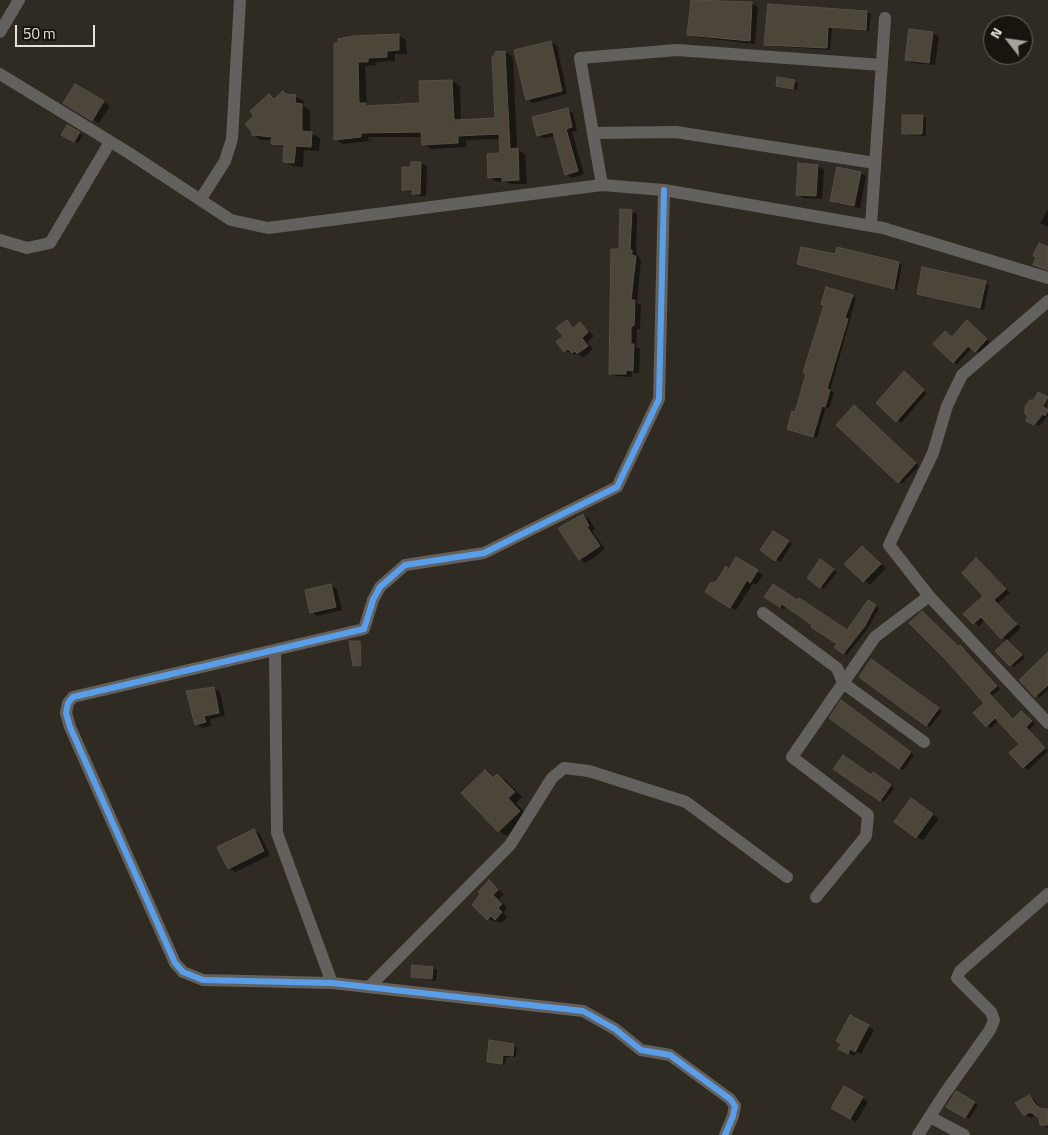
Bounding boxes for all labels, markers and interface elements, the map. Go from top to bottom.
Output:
scale bar [18,15,98,47]
north arrow [983,15,1033,65]
text: 50 m [23,22,56,45]
text: N [984,23,1007,42]

